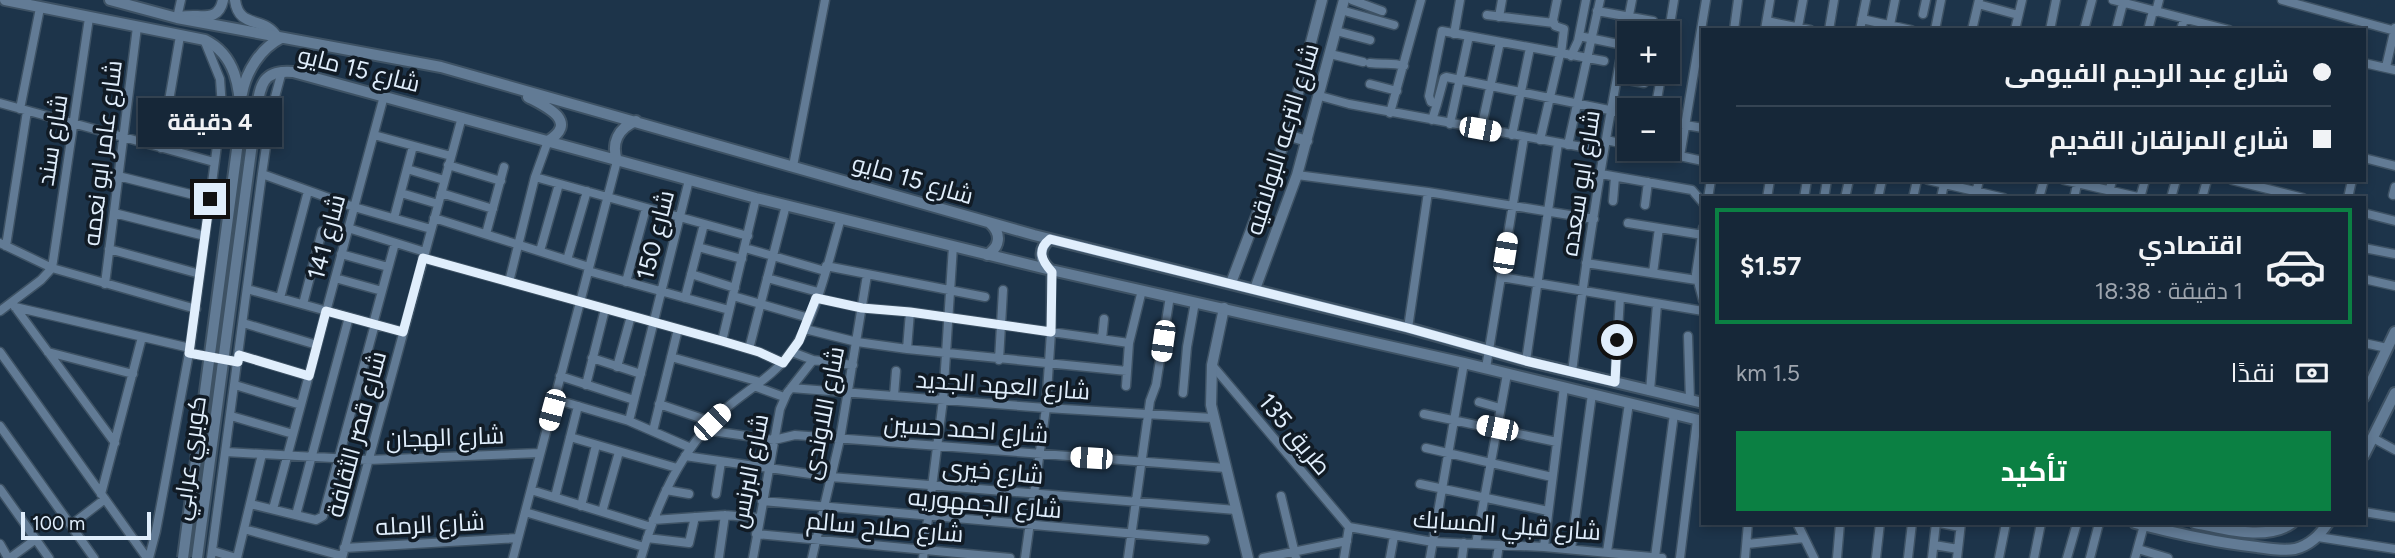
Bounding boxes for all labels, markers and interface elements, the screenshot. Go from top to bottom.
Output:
map controls [1617,21,1680,161]
button: + [1617,21,1680,84]
street label: شارع 15 مايو [294,40,423,100]
street label: شارع الترعه البولاقيه [1239,40,1327,239]
text: شارع عبد الرحيم الفيومى [2005,57,2289,89]
street label: شارع عامر ابو نعمه [76,59,130,248]
street label: شارع سند [30,92,76,188]
callout: 4 دقيقة [138,97,282,146]
button: − [1617,98,1680,161]
text: 4 دقيقة [167,108,253,136]
street label: شارع ابو سعده [1554,108,1608,258]
car [1458,115,1503,143]
text: شارع المزلقان القديم [2049,124,2289,156]
street label: شارع 15 مايو [848,148,977,212]
route end [194,183,226,215]
street label: شارع 150 [630,187,682,283]
street label: شارع 141 [301,191,353,283]
text: اقتصادي [2138,229,2243,261]
car [1492,231,1519,275]
icon: car [2264,235,2327,298]
text: $1.57 [1740,250,1801,282]
text: 1 دقيقة · 18:38 [2095,277,2243,305]
car [1150,319,1177,363]
route start [1601,324,1633,356]
street label: شارع اللاوندى [796,344,852,483]
street label: شارع قصر الثقافة [320,348,394,521]
icon: cash [2293,354,2331,392]
text: نقدًا [2231,357,2275,389]
text: 1.5 km [1736,359,1800,387]
street label: شارع العهد الجديد [915,364,1091,408]
car [537,387,568,433]
street label: طريق 135 [1252,387,1337,481]
street label: كوبري عرابي [166,394,217,523]
car [690,400,735,444]
street label: شارع احمد حسين [883,409,1049,451]
street label: شارع البرنس [724,411,776,531]
car [1475,413,1520,443]
street label: شارع الهجان [385,420,505,456]
button: تأكيد [1736,431,2331,511]
car [1070,446,1113,470]
street label: شارع خيرى [941,452,1045,492]
street label: شارع الجمهوريه [907,482,1063,526]
street label: شارع قبلي المسابك [1412,504,1602,551]
street label: شارع صلاح سالم [805,506,965,550]
street label: شارع الرمله [375,507,485,543]
scale bar [21,509,150,541]
text: 100 m [32,512,85,535]

